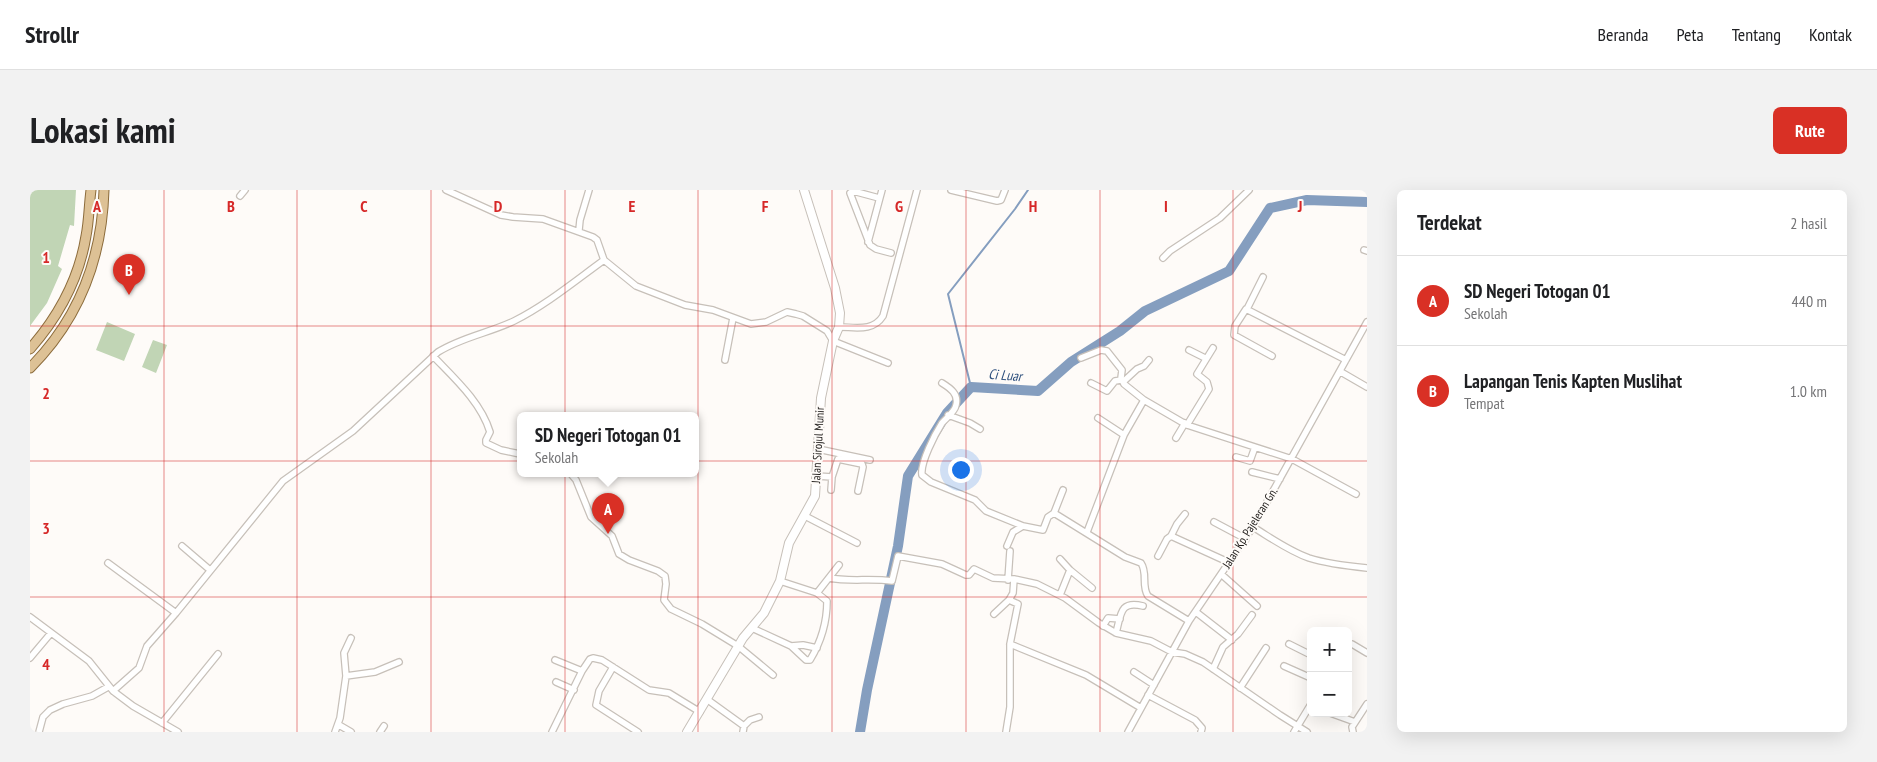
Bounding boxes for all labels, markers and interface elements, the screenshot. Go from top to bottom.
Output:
text: Strollr [25,19,79,50]
text: Beranda [1598,23,1648,46]
text: Peta [1676,23,1704,46]
text: Tentang [1732,23,1781,46]
text: Kontak [1809,23,1852,46]
text: Lokasi kami [30,107,176,153]
button: Rute [1773,107,1847,154]
text: A [92,196,102,216]
text: B [227,196,235,216]
text: C [360,196,368,216]
text: D [494,196,503,216]
text: E [629,196,636,216]
text: F [762,196,769,216]
text: G [895,196,903,216]
text: H [1029,196,1037,216]
text: I [1164,196,1168,216]
text: J [1297,196,1302,216]
text: Terdekat [1417,209,1482,236]
text: 2 hasil [1790,213,1827,233]
text: 1 [42,247,50,267]
pin: B [113,254,145,295]
text: SD Negeri Totogan 01 [1464,279,1611,303]
text: A [1429,291,1437,311]
text: 440 m [1792,291,1827,311]
text: Sekolah [1464,303,1508,323]
water label: Ci Luar [988,365,1025,385]
text: Lapangan Tenis Kapten Muslihat [1464,369,1682,393]
text: B [1429,381,1437,401]
text: 1.0 km [1790,381,1827,401]
text: 2 [42,383,50,403]
text: Tempat [1464,393,1504,413]
street label: Jalan Sirojul Munir [808,406,827,485]
popup [517,412,699,477]
text: SD Negeri Totogan 01 [535,423,681,447]
text: Sekolah [535,447,578,467]
your location [948,457,974,483]
street label: Jalan Kp. Pajeleran Gn. [1218,485,1280,572]
pin: A [592,493,624,534]
text: 3 [42,518,50,538]
map controls [1307,627,1352,717]
button: + [1307,627,1352,672]
text: 4 [42,654,50,674]
button: − [1307,672,1352,717]

